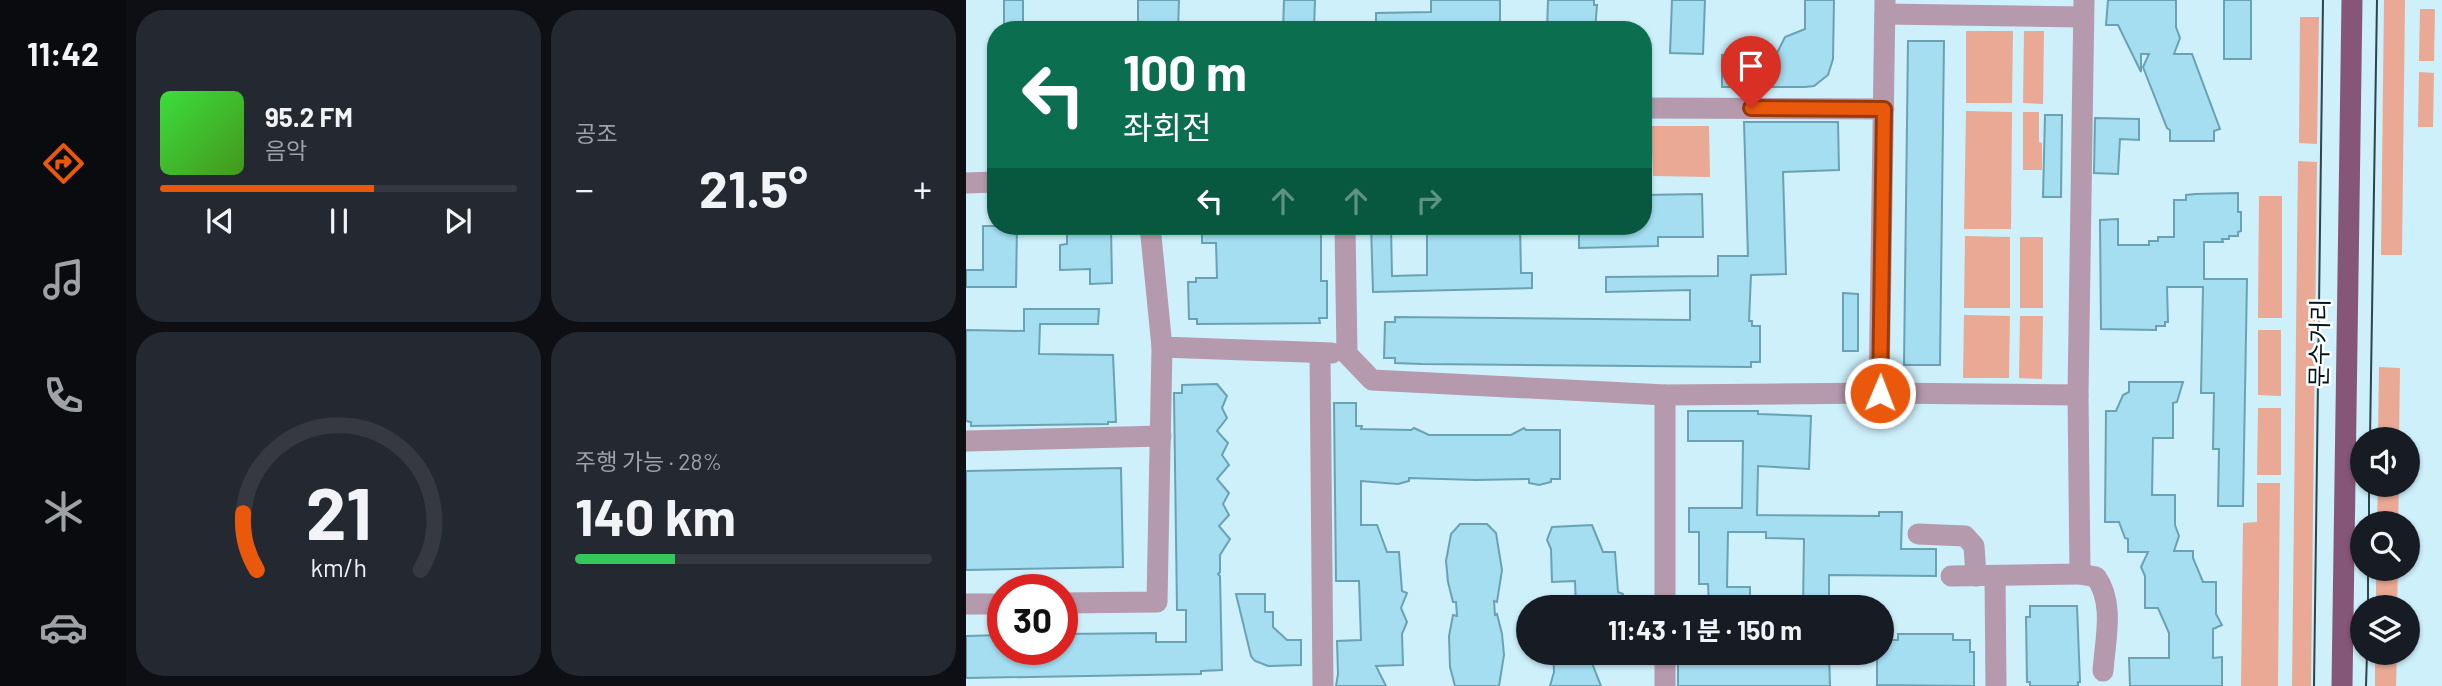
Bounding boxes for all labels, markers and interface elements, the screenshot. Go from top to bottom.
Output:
text: 11:42 [27,34,99,72]
pin [1721,36,1781,108]
text: 100 m [1123,42,1247,101]
icon: arrive [1732,47,1770,85]
icon: left [1008,49,1099,140]
text: 95.2 FM [265,101,353,132]
text: 좌회전 [1123,107,1211,145]
text: 공조 [575,119,617,147]
text: 음악 [265,136,307,164]
icon: directions [39,139,88,188]
text: 21.5° [699,156,808,218]
text: − [575,165,594,211]
text: + [913,165,932,211]
icon: left [1191,182,1229,220]
icon: ahead [1264,182,1302,220]
icon: ahead [1337,182,1375,220]
icon: right [1410,182,1448,220]
icon: previous [201,202,239,240]
icon: pause [320,202,358,240]
icon: next [439,202,477,240]
icon: music [39,255,88,304]
street label: 문수거리 [2303,299,2334,387]
position arrow [1843,356,1917,430]
icon: phone [39,371,88,420]
map controls [2350,427,2420,665]
button: sound [2350,427,2420,497]
text: 주행 가능 · 28% [575,447,722,475]
text: 21 [305,467,372,555]
text: 140 km [575,484,736,546]
icon: climate [39,487,88,536]
button: search [2350,511,2420,581]
text: km/h [310,552,367,582]
speed limit sign: 30 [987,574,1078,665]
button: layers [2350,595,2420,665]
icon: car [39,603,88,652]
text: 11:43 · 1 분 · 150 m [1608,614,1802,645]

